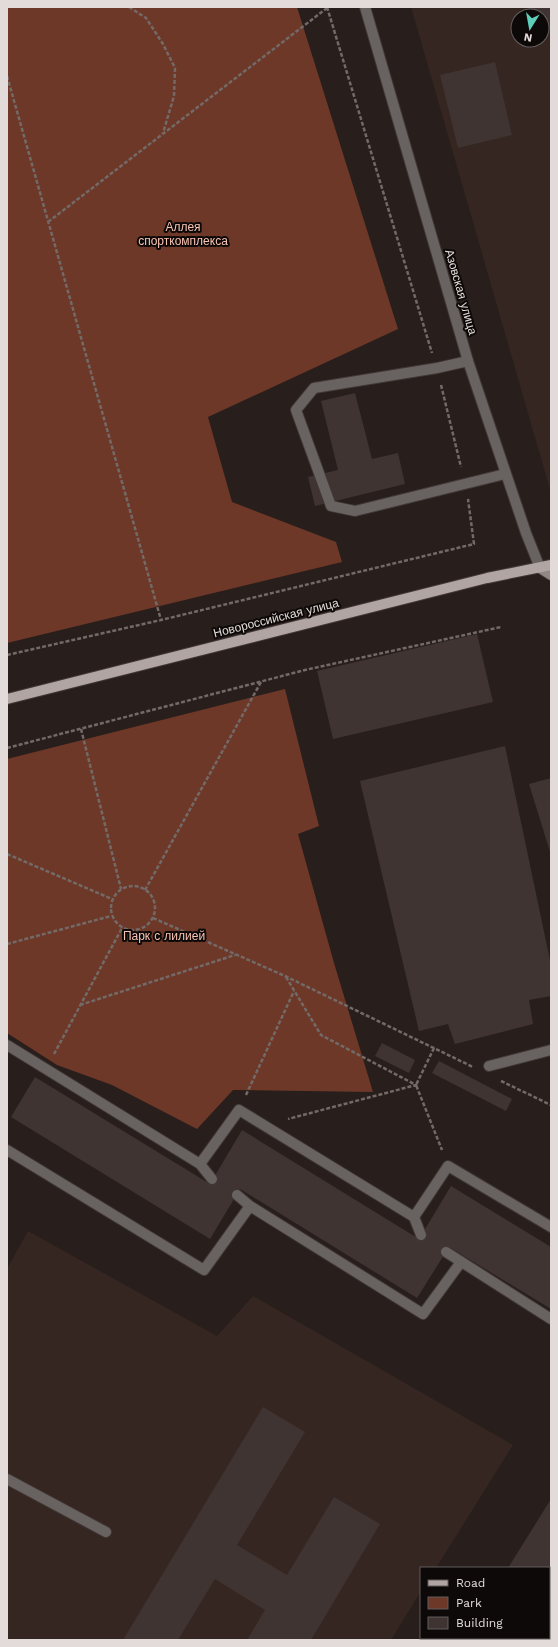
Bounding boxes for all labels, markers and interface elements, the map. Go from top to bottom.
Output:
north arrow [510,8,550,48]
text: N [523,30,533,44]
park label: Аллея спорткомплекса [138,220,228,248]
street label: Азовская улица [442,248,480,337]
street label: Новороссийская улица [212,596,340,640]
park label: Парк с лилией [123,929,205,943]
legend [420,1567,550,1639]
text: Road [456,1576,485,1590]
text: Park [456,1596,482,1610]
text: Building [456,1616,503,1630]

